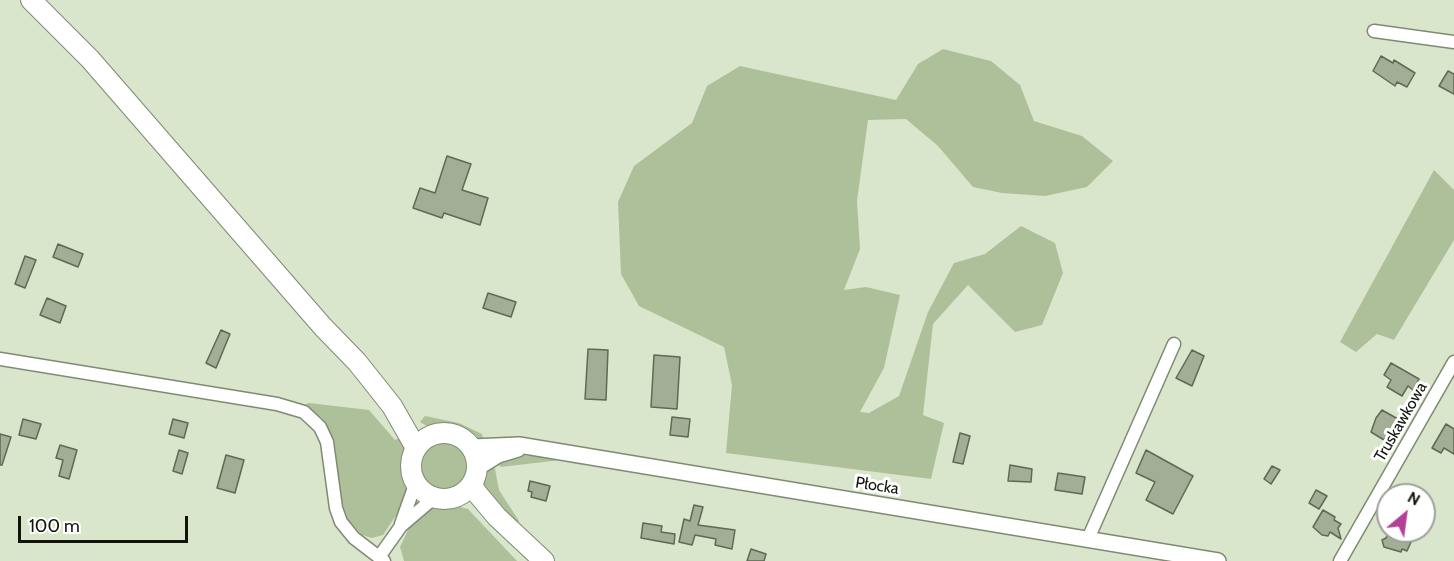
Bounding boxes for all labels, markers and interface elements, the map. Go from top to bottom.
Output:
street label: Truskawkowa [1371,379,1431,465]
street label: Płocka [854,473,900,499]
north arrow [1376,483,1436,543]
text: N [1404,488,1424,510]
scale bar [21,504,190,542]
text: 100 m [29,515,80,537]

